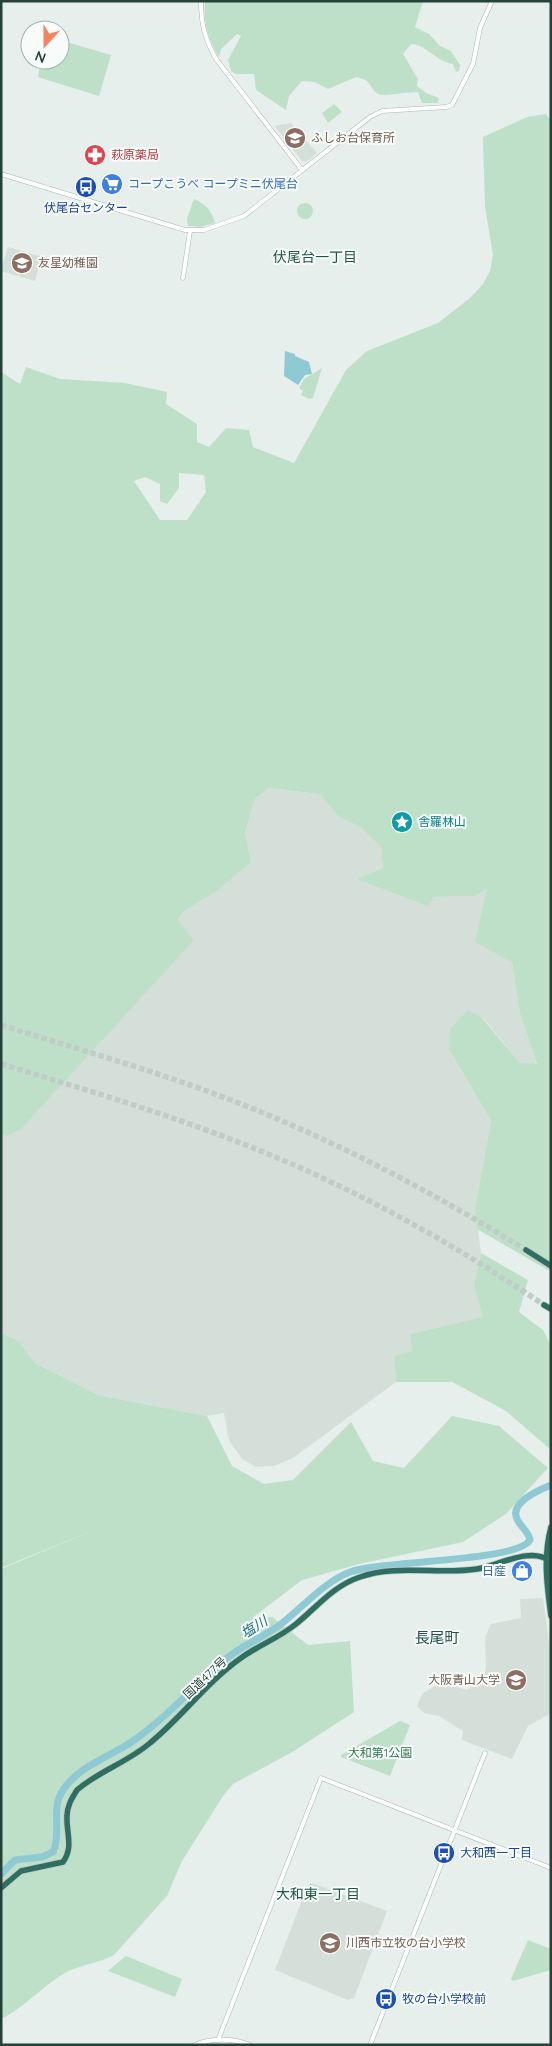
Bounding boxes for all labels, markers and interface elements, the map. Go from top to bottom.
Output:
north arrow [20,20,70,70]
text: N [32,47,48,67]
school or university icon: ふしお台保育所 [283,126,307,150]
place label: ふしお台保育所 [311,130,395,145]
pharmacy icon: 萩原薬局 [83,143,107,167]
place label: 萩原薬局 [111,147,159,162]
supermarket icon: コープこうべ コープミニ伏尾台 [100,172,124,196]
bus stop icon: 伏尾台センター [74,175,98,199]
place label: コープこうべ コープミニ伏尾台 [128,176,298,191]
place label: 伏尾台センター [44,200,128,215]
district label: 伏尾台一丁目 [273,248,357,266]
school or university icon: 友星幼稚園 [10,251,34,275]
place label: 友星幼稚園 [38,255,98,270]
place icon: 舎羅林山 [390,810,414,834]
place label: 舎羅林山 [418,814,466,829]
shop icon: 日産 [510,1559,534,1583]
place label: 日産 [482,1563,506,1578]
water label: 塩川 [237,1611,272,1642]
district label: 長尾町 [414,1628,460,1647]
street label: 国道477号 [180,1654,230,1702]
school or university icon: 大阪青山大学 [504,1668,528,1692]
place label: 大阪青山大学 [428,1672,500,1687]
park label: 大和第1公園 [348,1745,412,1760]
bus stop icon: 大和西一丁目 [432,1841,456,1865]
place label: 大和西一丁目 [460,1845,532,1860]
district label: 大和東一丁目 [276,1885,360,1903]
school or university icon: 川西市立牧の台小学校 [318,1931,342,1955]
place label: 川西市立牧の台小学校 [346,1935,466,1950]
bus stop icon: 牧の台小学校前 [374,1987,398,2011]
place label: 牧の台小学校前 [402,1991,486,2006]

